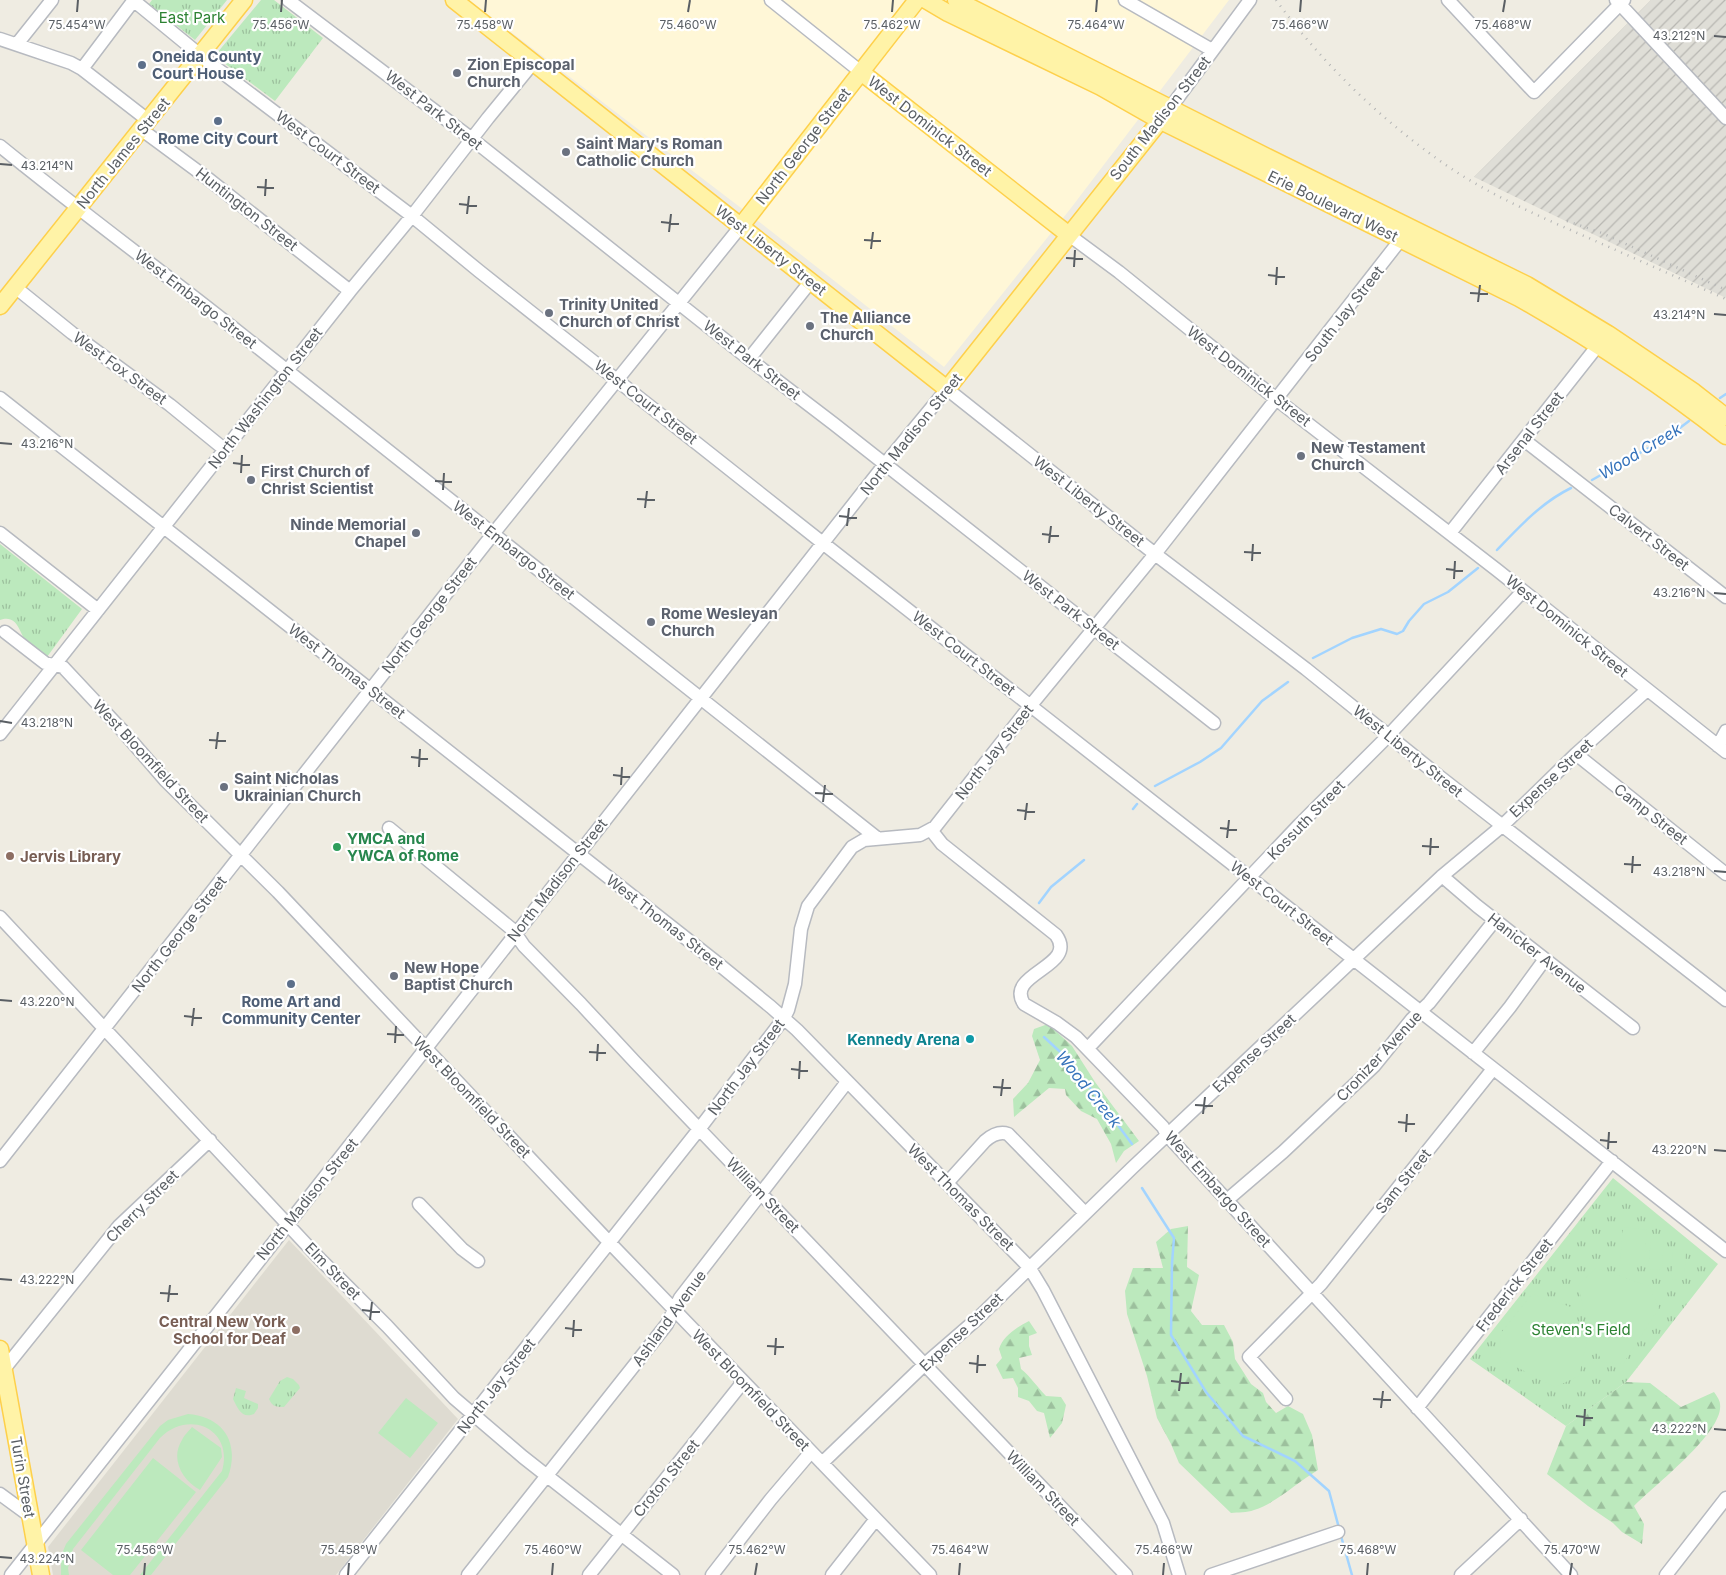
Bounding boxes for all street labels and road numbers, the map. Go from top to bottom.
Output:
street label: South Madison Street [1106,52,1215,184]
street label: West Park Street [381,66,487,154]
street label: West Dominick Street [864,72,996,180]
street label: North George Street [751,84,855,208]
street label: North James Street [72,94,174,212]
street label: West Court Street [272,107,384,198]
street label: Huntington Street [192,163,302,255]
street label: Erie Boulevard West [1265,166,1401,246]
street label: West Liberty Street [712,201,830,299]
street label: West Embargo Street [131,245,261,353]
street label: South Jay Street [1300,262,1388,366]
street label: West Park Street [699,316,805,404]
street label: West Dominick Street [1183,322,1315,430]
street label: North Washington Street [204,323,326,473]
street label: West Fox Street [69,328,171,408]
street label: West Court Street [591,356,702,448]
street label: North Madison Street [856,369,966,499]
street label: Arsenal Street [1491,388,1567,478]
street label: West Liberty Street [1030,452,1148,550]
street label: West Embargo Street [449,496,579,604]
street label: Calvert Street [1605,500,1693,574]
street label: North George Street [377,553,481,677]
street label: West Park Street [1018,566,1124,654]
street label: West Dominick Street [1502,571,1632,681]
street label: West Court Street [909,607,1020,699]
street label: West Thomas Street [285,619,409,723]
street label: West Bloomfield Street [89,695,213,827]
street label: North Jay Street [951,700,1037,804]
street label: West Liberty Street [1349,701,1467,801]
street label: Expense Street [1505,734,1597,822]
street label: Kossuth Street [1263,776,1349,864]
street label: Camp Street [1610,779,1692,849]
street label: North Madison Street [503,814,611,945]
street label: West Court Street [1227,857,1338,949]
street label: West Thomas Street [603,870,727,974]
street label: North George Street [127,872,231,996]
street label: Hanicker Avenue [1484,909,1590,997]
street label: Cronizer Avenue [1332,1007,1426,1105]
street label: Expense Street [1208,1009,1300,1097]
street label: North Jay Street [704,1015,789,1119]
street label: West Bloomfield Street [409,1032,535,1162]
street label: West Embargo Street [1161,1127,1275,1251]
street label: North Madison Street [252,1134,362,1264]
street label: West Thomas Street [904,1140,1018,1254]
street label: Sam Street [1371,1145,1435,1217]
street label: William Street [722,1153,804,1237]
street label: Cherry Street [102,1166,182,1246]
street label: Frederick Street [1472,1234,1556,1336]
street label: Elm Street [301,1238,365,1304]
street label: Ashland Avenue [628,1266,710,1370]
street label: Expense Street [915,1288,1007,1376]
street label: West Bloomfield Street [688,1325,814,1455]
street label: North Jay Street [453,1334,539,1438]
street label: Turin Street [6,1435,40,1519]
street label: Croton Street [629,1435,703,1521]
street label: William Street [1002,1446,1084,1530]

